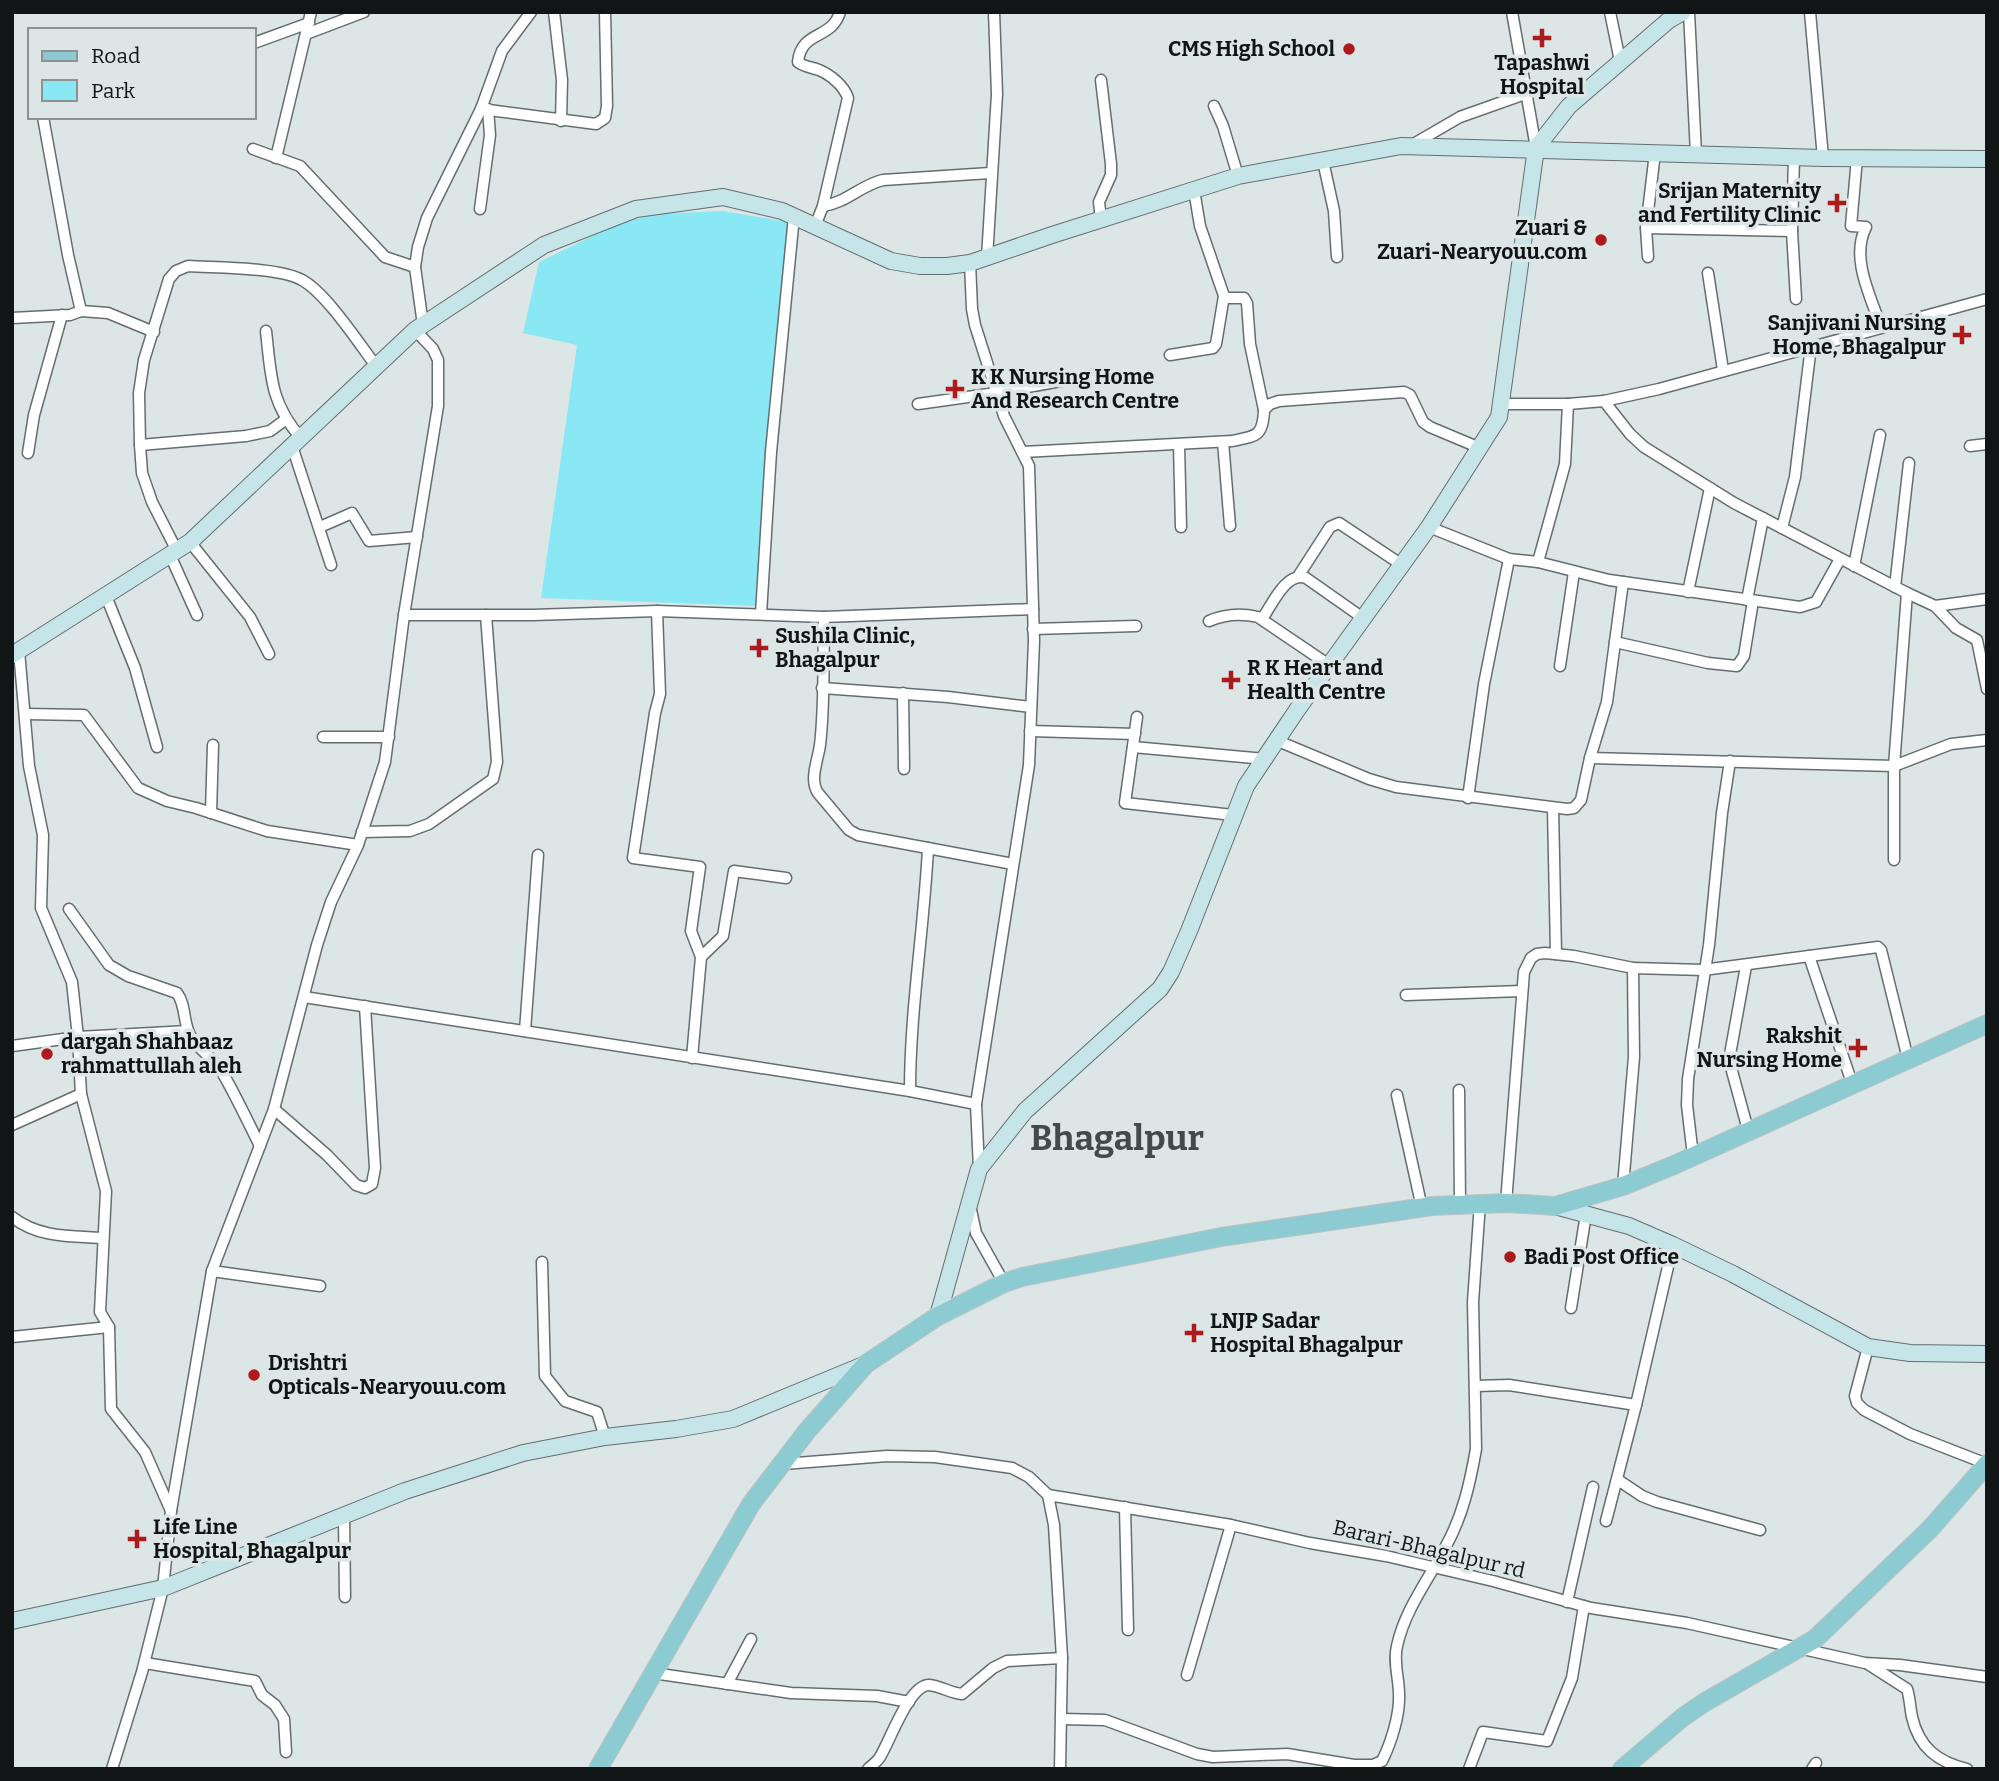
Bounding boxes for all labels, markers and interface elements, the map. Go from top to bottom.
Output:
legend [28,28,256,119]
marker: Tapashwi Hospital [1532,28,1552,48]
place label: CMS High School [1168,36,1335,62]
marker: CMS High School [1341,41,1357,57]
text: Road [91,43,140,69]
place label: Tapashwi Hospital [1494,50,1590,100]
text: Park [91,78,135,104]
place label: Srijan Maternity and Fertility Clinic [1638,178,1821,228]
marker: Srijan Maternity and Fertility Clinic [1827,193,1847,213]
place label: Zuari & Zuari-Nearyouu.com [1377,215,1587,265]
marker: Zuari & Zuari-Nearyouu.com [1593,232,1609,248]
place label: Sanjivani Nursing Home, Bhagalpur [1768,310,1946,360]
marker: Sanjivani Nursing Home, Bhagalpur [1952,325,1972,345]
place label: K K Nursing Home And Research Centre [971,364,1179,414]
marker: K K Nursing Home And Research Centre [945,379,965,399]
place label: Sushila Clinic, Bhagalpur [775,623,915,673]
marker: Sushila Clinic, Bhagalpur [749,638,769,658]
place label: R K Heart and Health Centre [1247,655,1386,705]
marker: R K Heart and Health Centre [1221,670,1241,690]
place label: Rakshit Nursing Home [1696,1023,1843,1073]
place label: dargah Shahbaaz rahmattullah aleh [61,1029,243,1079]
marker: Rakshit Nursing Home [1848,1038,1868,1058]
marker: dargah Shahbaaz rahmattullah aleh [39,1046,55,1062]
district label: Bhagalpur [1030,1117,1204,1159]
place label: Badi Post Office [1524,1244,1679,1270]
marker: Badi Post Office [1502,1249,1518,1265]
place label: LNJP Sadar Hospital Bhagalpur [1210,1308,1403,1358]
marker: LNJP Sadar Hospital Bhagalpur [1184,1323,1204,1343]
place label: Drishtri Opticals-Nearyouu.com [268,1350,506,1400]
marker: Drishtri Opticals-Nearyouu.com [246,1367,262,1383]
place label: Life Line Hospital, Bhagalpur [153,1514,351,1564]
street label: Barari-Bhagalpur rd [1330,1514,1528,1584]
marker: Life Line Hospital, Bhagalpur [127,1529,147,1549]

